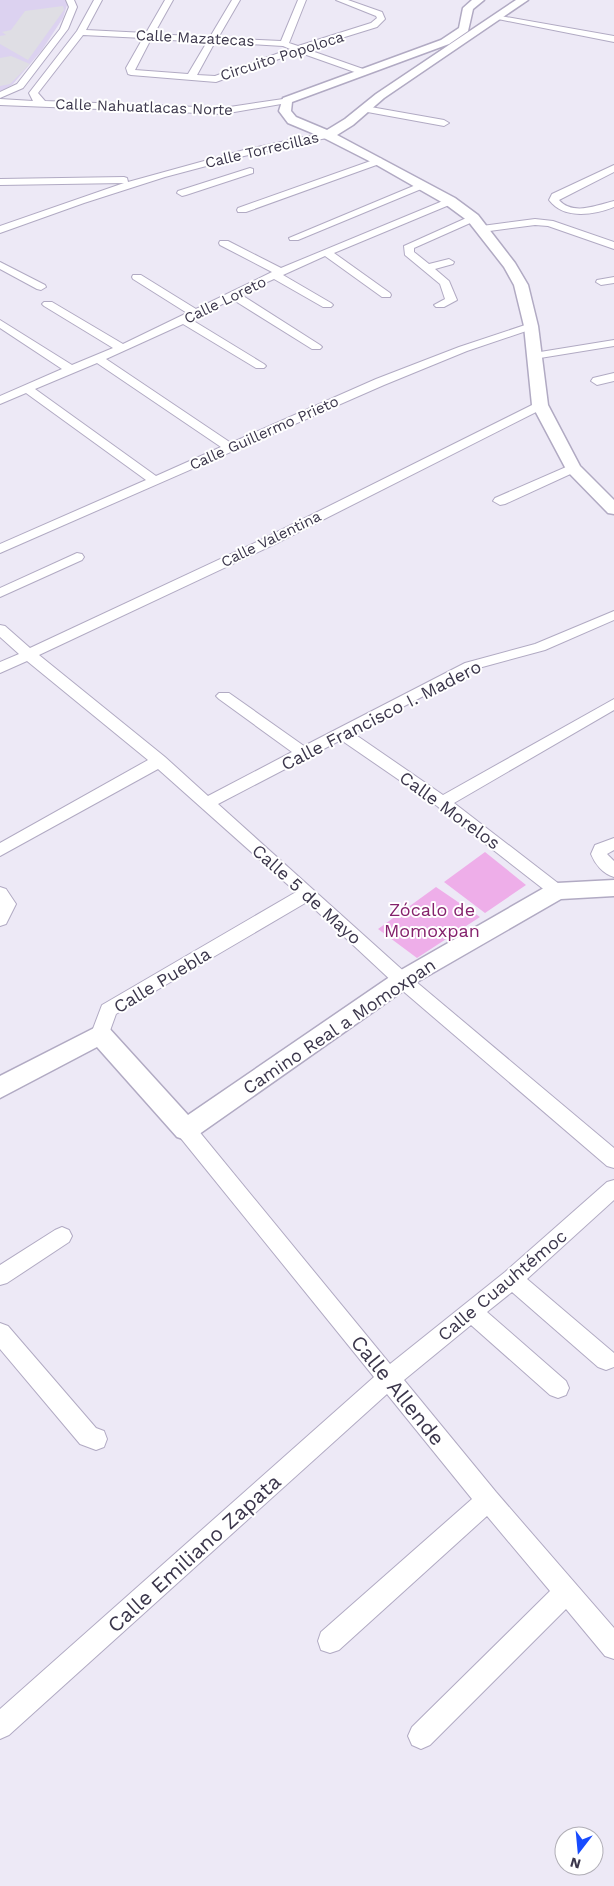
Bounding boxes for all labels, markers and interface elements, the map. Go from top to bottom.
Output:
street label: Calle Mazatecas [135,26,255,50]
street label: Circuito Popoloca [218,27,347,85]
street label: Calle Nahuatlacas Norte [55,95,233,119]
street label: Calle Torrecillas [203,128,321,172]
street label: Calle Loreto [181,272,269,328]
street label: Calle Guillermo Prieto [187,392,341,474]
street label: Calle Valentina [218,507,324,571]
street label: Calle Francisco I. Madero [278,655,484,775]
street label: Calle Morelos [396,766,504,854]
street label: Calle 5 de Mayo [248,840,366,948]
park label: Zócalo de Momoxpan [384,899,480,941]
street label: Calle Puebla [110,943,214,1017]
street label: Camino Real a Momoxpan [239,954,439,1098]
street label: Calle Cuauhtémoc [433,1225,571,1345]
street label: Calle Allende [346,1330,450,1450]
street label: Calle Emiliano Zapata [102,1469,286,1637]
north arrow [554,1826,604,1876]
text: N [568,1854,583,1873]

